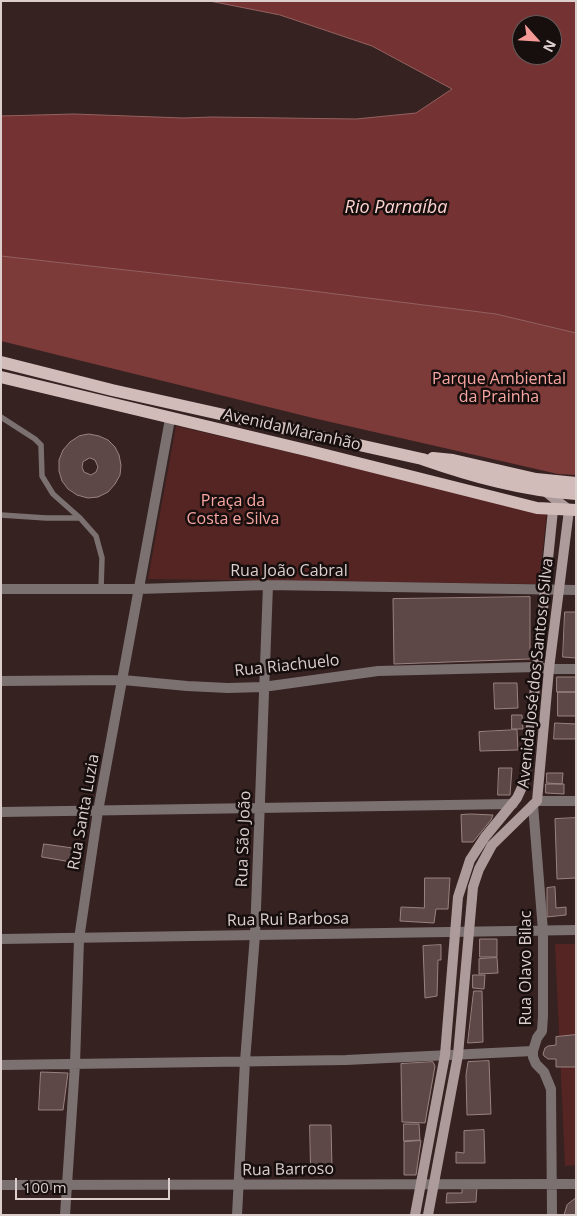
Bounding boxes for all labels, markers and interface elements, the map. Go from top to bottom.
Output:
north arrow [512,15,562,65]
text: N [539,37,561,56]
water label: Rio Parnaíba [345,197,447,219]
park label: Parque Ambiental da Prainha [432,369,566,407]
street label: Avenida Maranhão [221,405,363,455]
park label: Praça da Costa e Silva [187,491,279,529]
street label: Avenida José dos Santos e Silva [514,557,558,789]
street label: Rua João Cabral [230,561,348,581]
street label: Rua Riachuelo [234,651,340,681]
street label: Rua Santa Luzia [64,752,104,872]
street label: Rua São João [233,790,255,888]
street label: Rua Rui Barbosa [227,909,349,931]
street label: Rua Olavo Bilac [516,911,536,1025]
street label: Rua Barroso [242,1160,334,1180]
scale bar [18,1168,172,1200]
text: 100 m [23,1177,67,1197]

